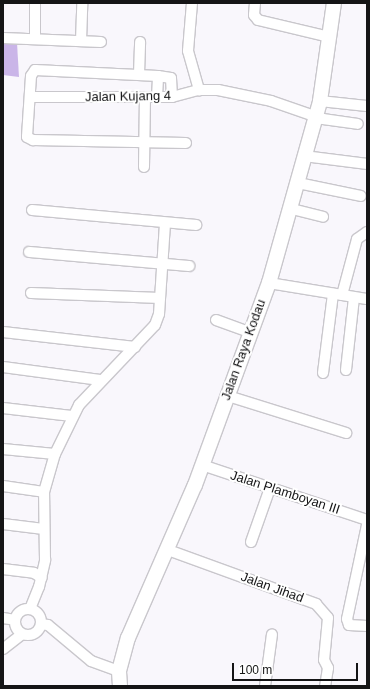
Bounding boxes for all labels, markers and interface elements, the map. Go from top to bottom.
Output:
street label: Jalan Kujang 4 [85,88,171,106]
street label: Jalan Raya Kodau [219,297,269,403]
street label: Jalan Plamboyan III [228,468,342,518]
street label: Jalan Jihad [238,569,306,607]
scale bar [234,655,360,681]
text: 100 m [239,663,272,677]

